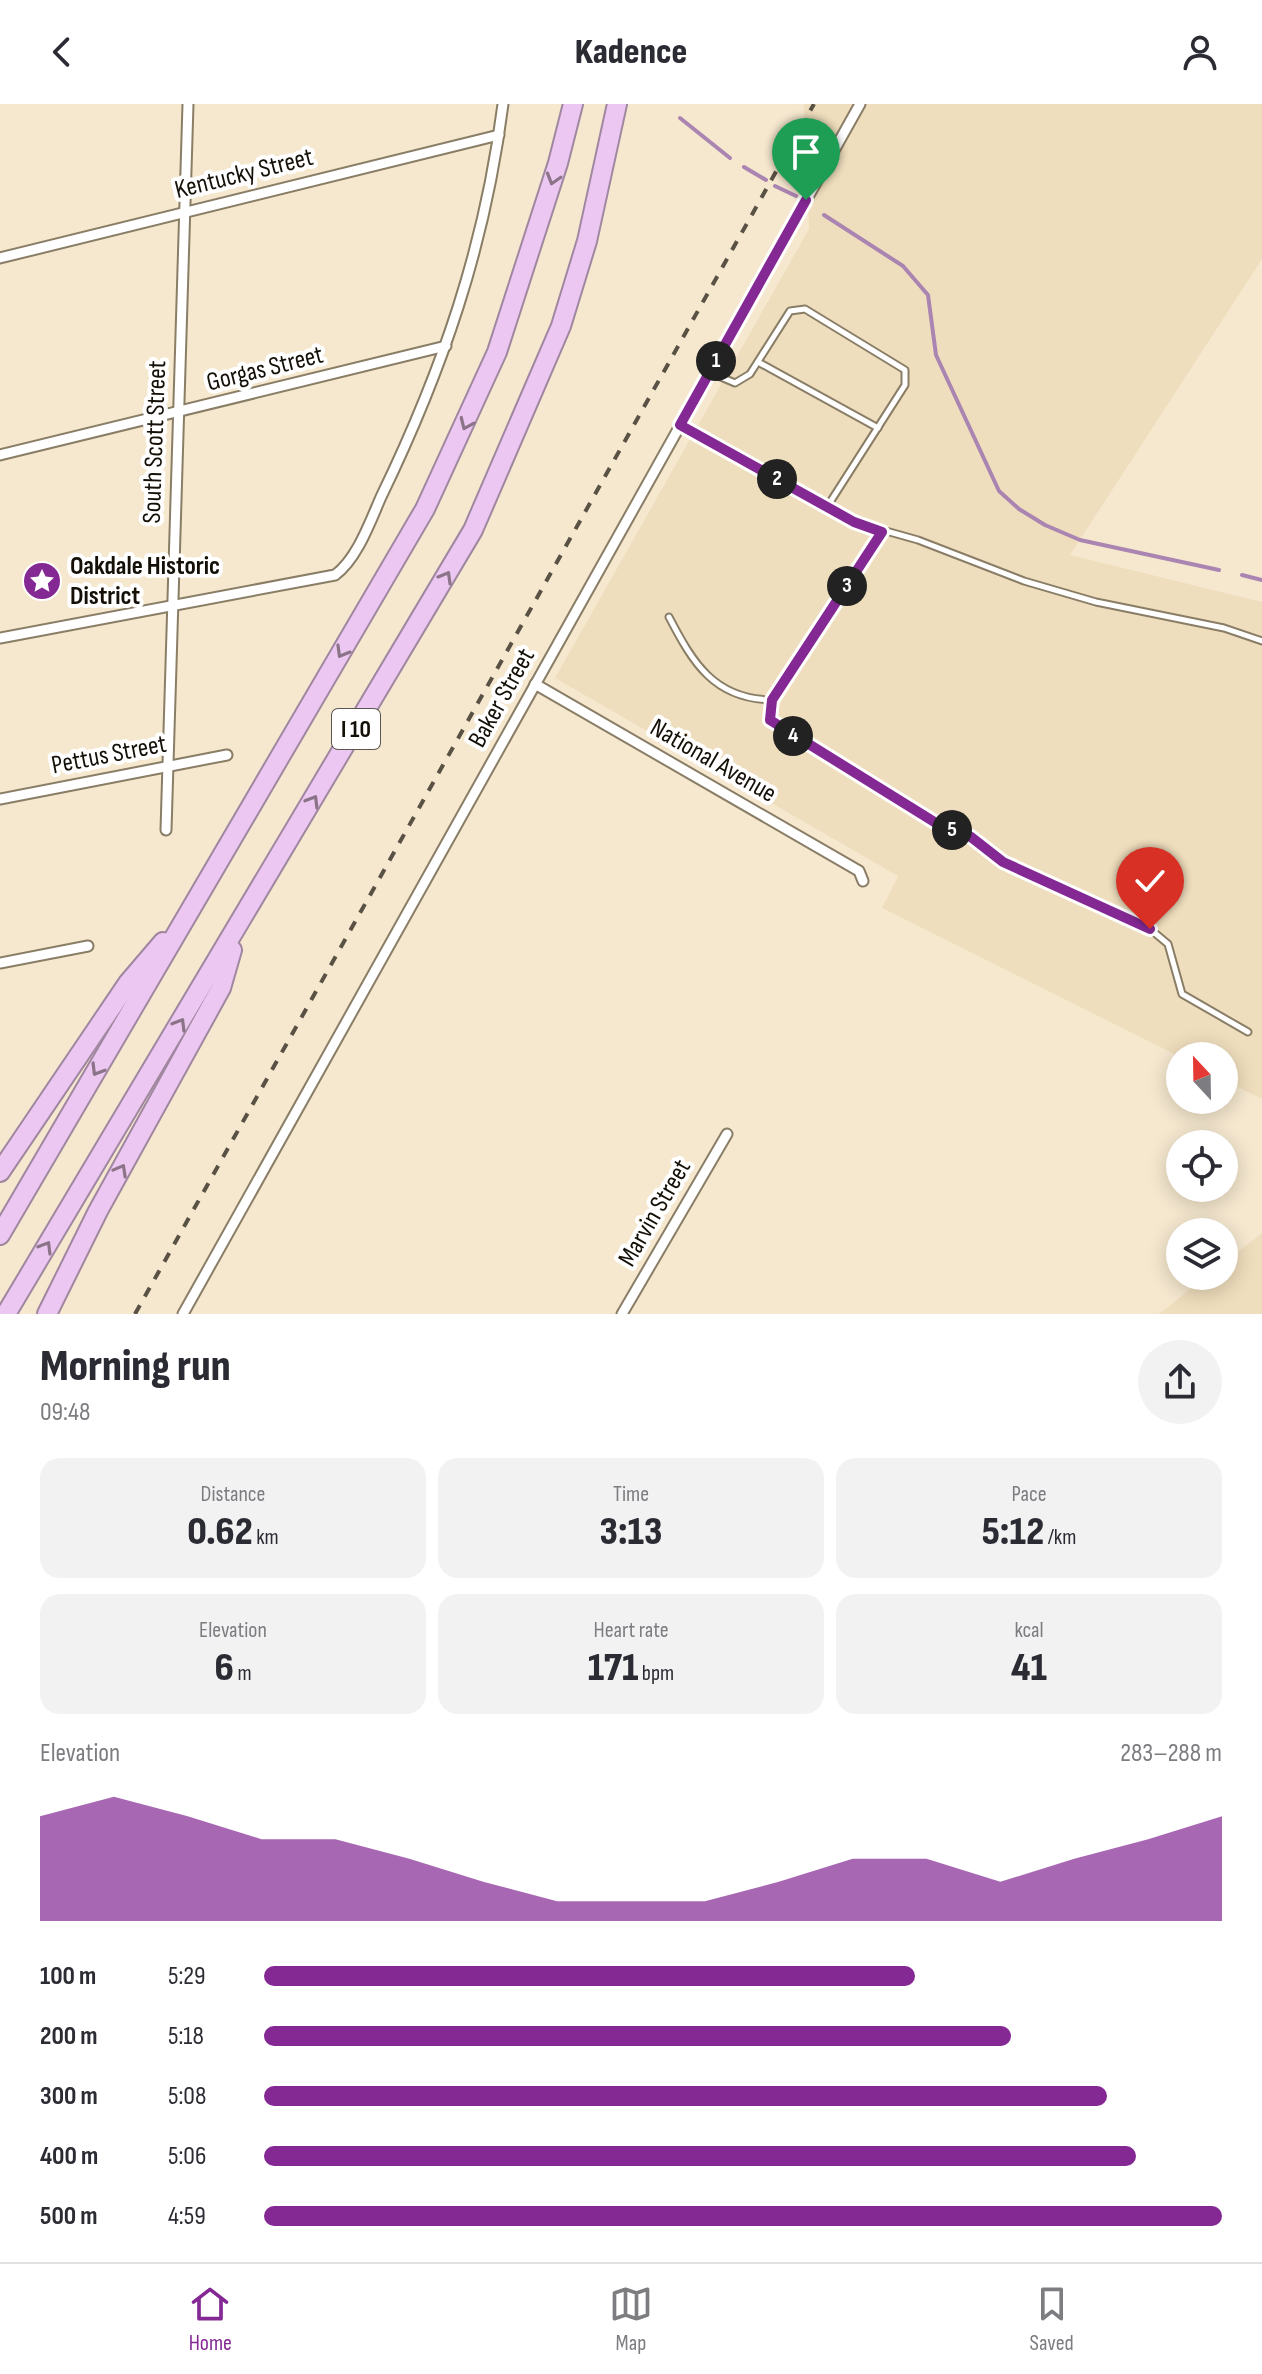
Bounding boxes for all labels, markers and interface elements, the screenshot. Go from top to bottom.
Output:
icon: back [40,30,84,74]
icon: person [1178,30,1222,74]
text: Kadence [575,31,687,74]
pin [772,118,840,200]
icon: arrive [784,130,828,174]
street label: Kentucky Street [172,142,316,206]
one-way arrow [546,172,562,186]
street label: Gorgas Street [204,340,327,398]
pin: 1 [696,341,736,381]
text: 1 [712,347,720,374]
street label: South Scott Street [137,360,173,524]
one-way arrow [460,416,476,430]
pin: 2 [757,459,797,499]
text: 2 [772,465,782,492]
place label: Oakdale Historic District [70,551,220,612]
place icon: Oakdale Historic District [21,560,63,602]
pin: 3 [827,566,867,606]
one-way arrow [436,571,452,586]
text: 3 [842,572,852,599]
one-way arrow [336,643,352,658]
street label: Baker Street [462,643,542,753]
road number: I 10 [332,709,380,749]
street label: National Avenue [644,712,782,810]
pin: 4 [773,716,813,756]
text: 4 [788,722,798,749]
street label: Pettus Street [49,729,169,781]
one-way arrow [304,795,319,810]
pin: 5 [932,810,972,850]
text: 5 [947,816,957,843]
pin [1116,847,1184,929]
icon: check [1128,859,1172,903]
one-way arrow [170,1018,186,1033]
north arrow [1166,1042,1238,1114]
map controls [1166,1042,1238,1290]
one-way arrow [91,1061,107,1076]
button: locate [1166,1130,1238,1202]
street label: Marvin Street [612,1154,698,1272]
one-way arrow [111,1164,127,1178]
button: layers [1166,1218,1238,1290]
one-way arrow [36,1241,52,1256]
text: Morning run [40,1340,231,1393]
button: share [1138,1340,1222,1424]
text: 09:48 [40,1397,90,1428]
text: Distance [201,1481,265,1508]
text: Time [613,1481,649,1508]
text: Pace [1011,1481,1047,1508]
text: 0.62 [187,1508,253,1556]
text: 3:13 [600,1508,662,1556]
text: 5:12 [982,1508,1044,1556]
text: km [253,1524,279,1551]
text: /km [1044,1524,1076,1551]
text: Elevation [199,1617,267,1644]
text: Heart rate [593,1617,669,1644]
text: kcal [1014,1617,1044,1644]
text: 6 [214,1644,234,1692]
text: 171 [588,1644,638,1692]
text: 41 [1011,1644,1047,1692]
text: m [234,1660,252,1687]
text: bpm [638,1660,674,1687]
text: Elevation [40,1738,120,1769]
text: 283–288 m [1120,1738,1222,1769]
text: 100 m [40,1961,96,1992]
text: 5:29 [168,1961,206,1992]
text: 200 m [40,2021,97,2052]
text: 5:18 [168,2021,204,2052]
text: 300 m [40,2081,98,2112]
text: 5:08 [168,2081,206,2112]
text: 400 m [40,2141,98,2172]
text: 5:06 [168,2141,206,2172]
text: 500 m [40,2201,97,2232]
text: 4:59 [168,2201,206,2232]
tab: Home [188,2282,232,2357]
tab: Map [609,2282,653,2357]
tab: Saved [1030,2282,1074,2357]

